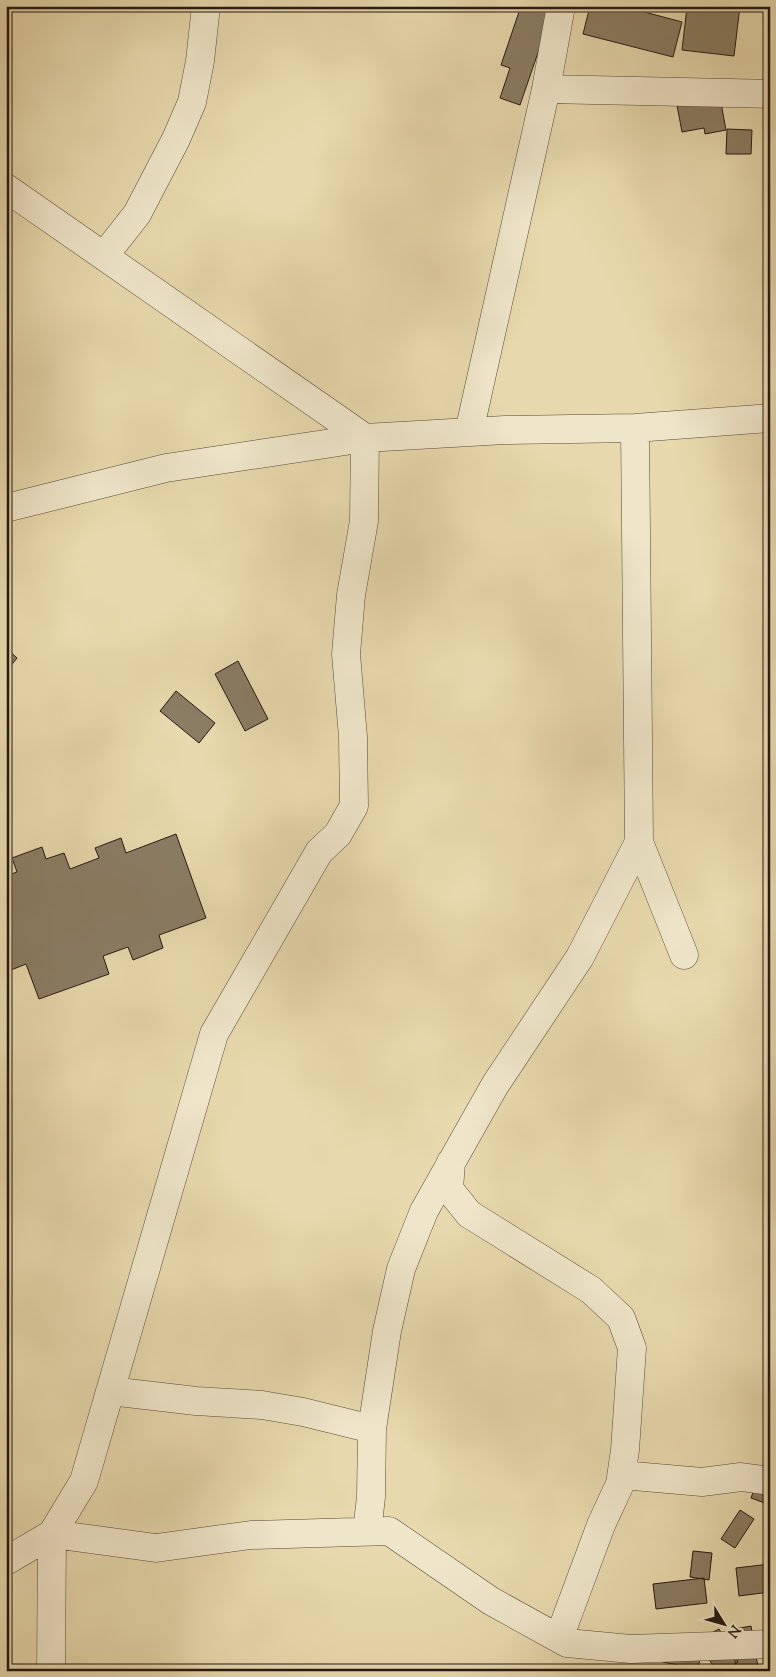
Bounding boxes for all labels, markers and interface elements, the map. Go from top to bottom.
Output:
north arrow [698,1600,748,1650]
text: N [721,1620,744,1641]

